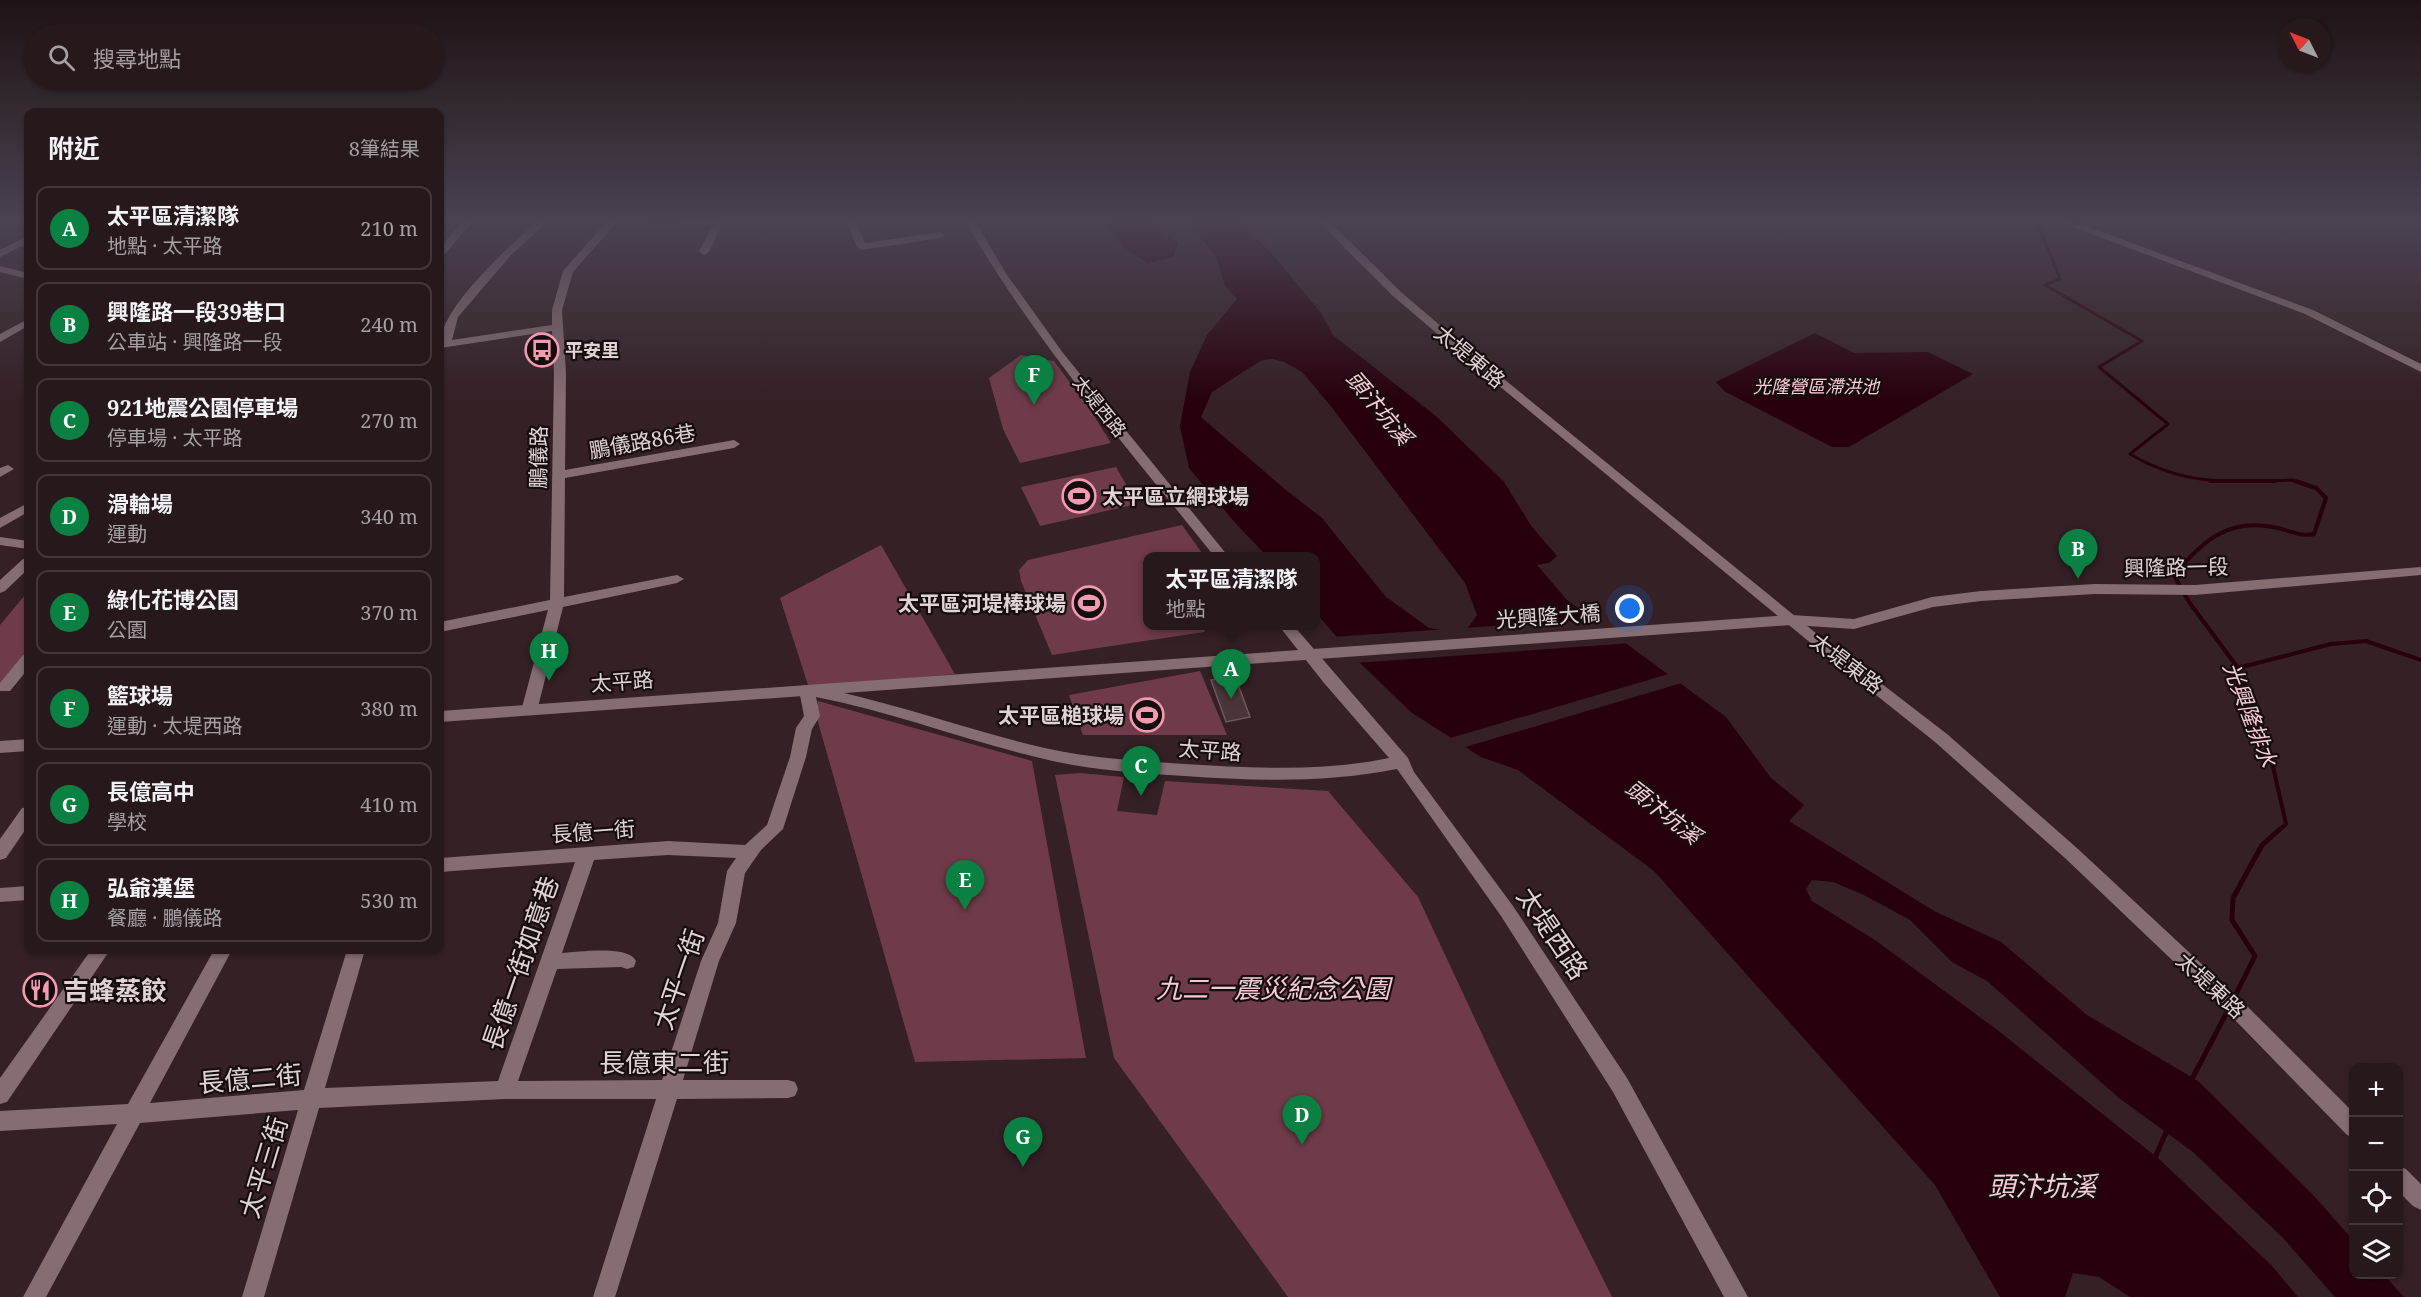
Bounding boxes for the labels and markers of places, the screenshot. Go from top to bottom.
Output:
bus stop icon: 平安里 [524,332,560,368]
place label: 平安里 [565,338,619,362]
pin: F [1014,356,1054,405]
sports icon: 太平區立網球場 [1061,478,1097,514]
place label: 太平區立網球場 [1102,482,1249,510]
pin: B [2058,530,2098,579]
sports icon: 太平區河堤棒球場 [1071,585,1107,621]
place label: 太平區河堤棒球場 [898,589,1066,617]
pin: H [530,632,568,681]
pin: A [1212,650,1250,699]
sports icon: 太平區槌球場 [1129,697,1165,733]
place label: 太平區槌球場 [998,701,1124,729]
pin: C [1122,746,1160,796]
pin: E [946,860,984,910]
restaurant icon: 吉蜂蒸餃 [22,972,58,1008]
place label: 吉蜂蒸餃 [63,972,167,1008]
pin: D [1282,1096,1322,1145]
pin: G [1004,1118,1042,1167]

